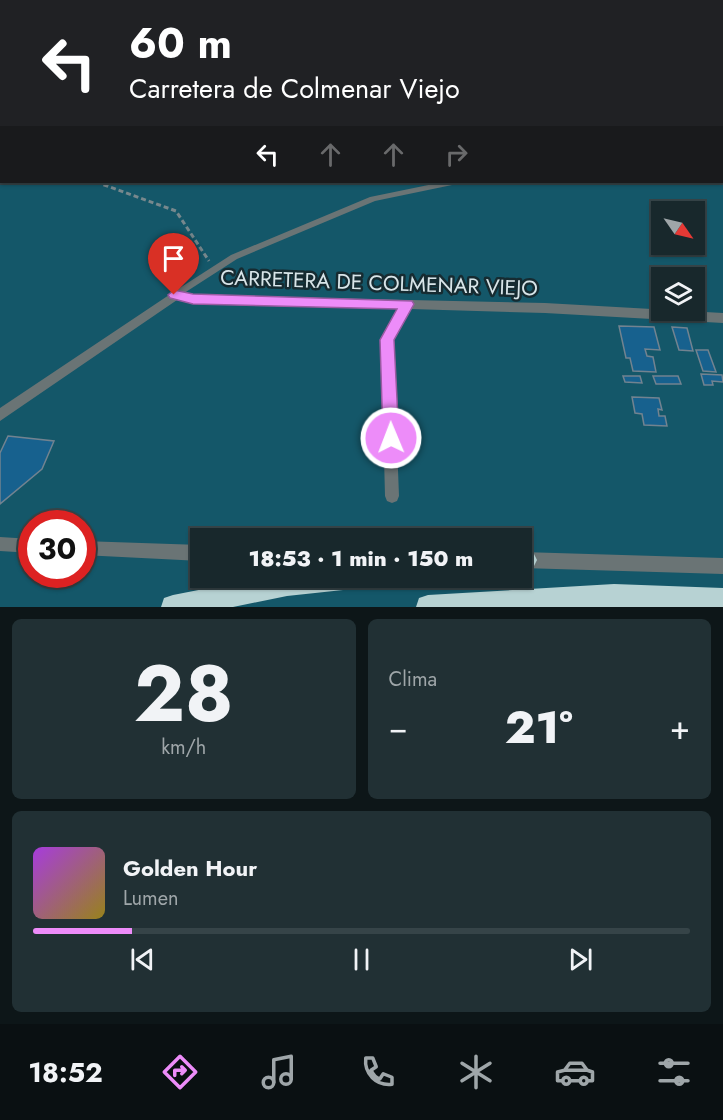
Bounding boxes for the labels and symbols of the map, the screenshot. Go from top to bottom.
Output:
north arrow [651,201,705,255]
pin [148,233,199,295]
street label: CARRETERA DE COLMENAR VIEJO [220,262,538,304]
position arrow [359,406,423,470]
speed limit sign: 30 [18,510,96,588]

